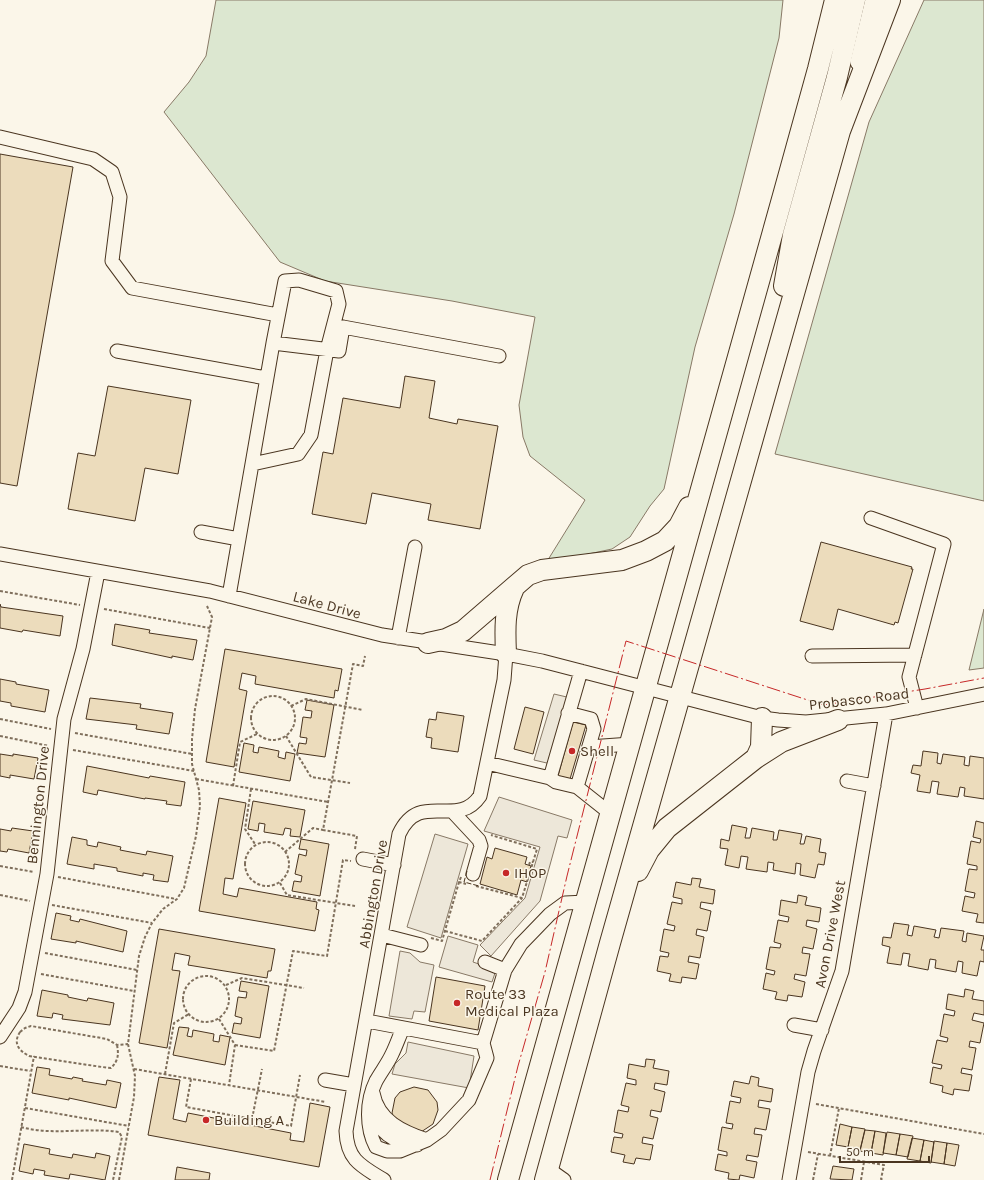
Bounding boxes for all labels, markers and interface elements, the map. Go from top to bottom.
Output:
street label: Lake Drive [291,587,363,623]
street label: Probasco Road [808,684,910,714]
place label: Shell [580,742,614,760]
street label: Bennington Drive [23,745,53,865]
marker: Shell [567,746,577,756]
street label: Abbington Drive [355,838,391,950]
place label: IHOP [514,864,546,882]
marker: IHOP [501,868,511,878]
street label: Avon Drive West [811,878,849,989]
place label: Route 33 Medical Plaza [465,985,559,1020]
marker: Route 33 Medical Plaza [452,998,462,1008]
place label: Building A [214,1111,285,1129]
marker: Building A [201,1115,211,1125]
scale bar [840,1138,929,1164]
text: 50 m [846,1145,874,1159]

